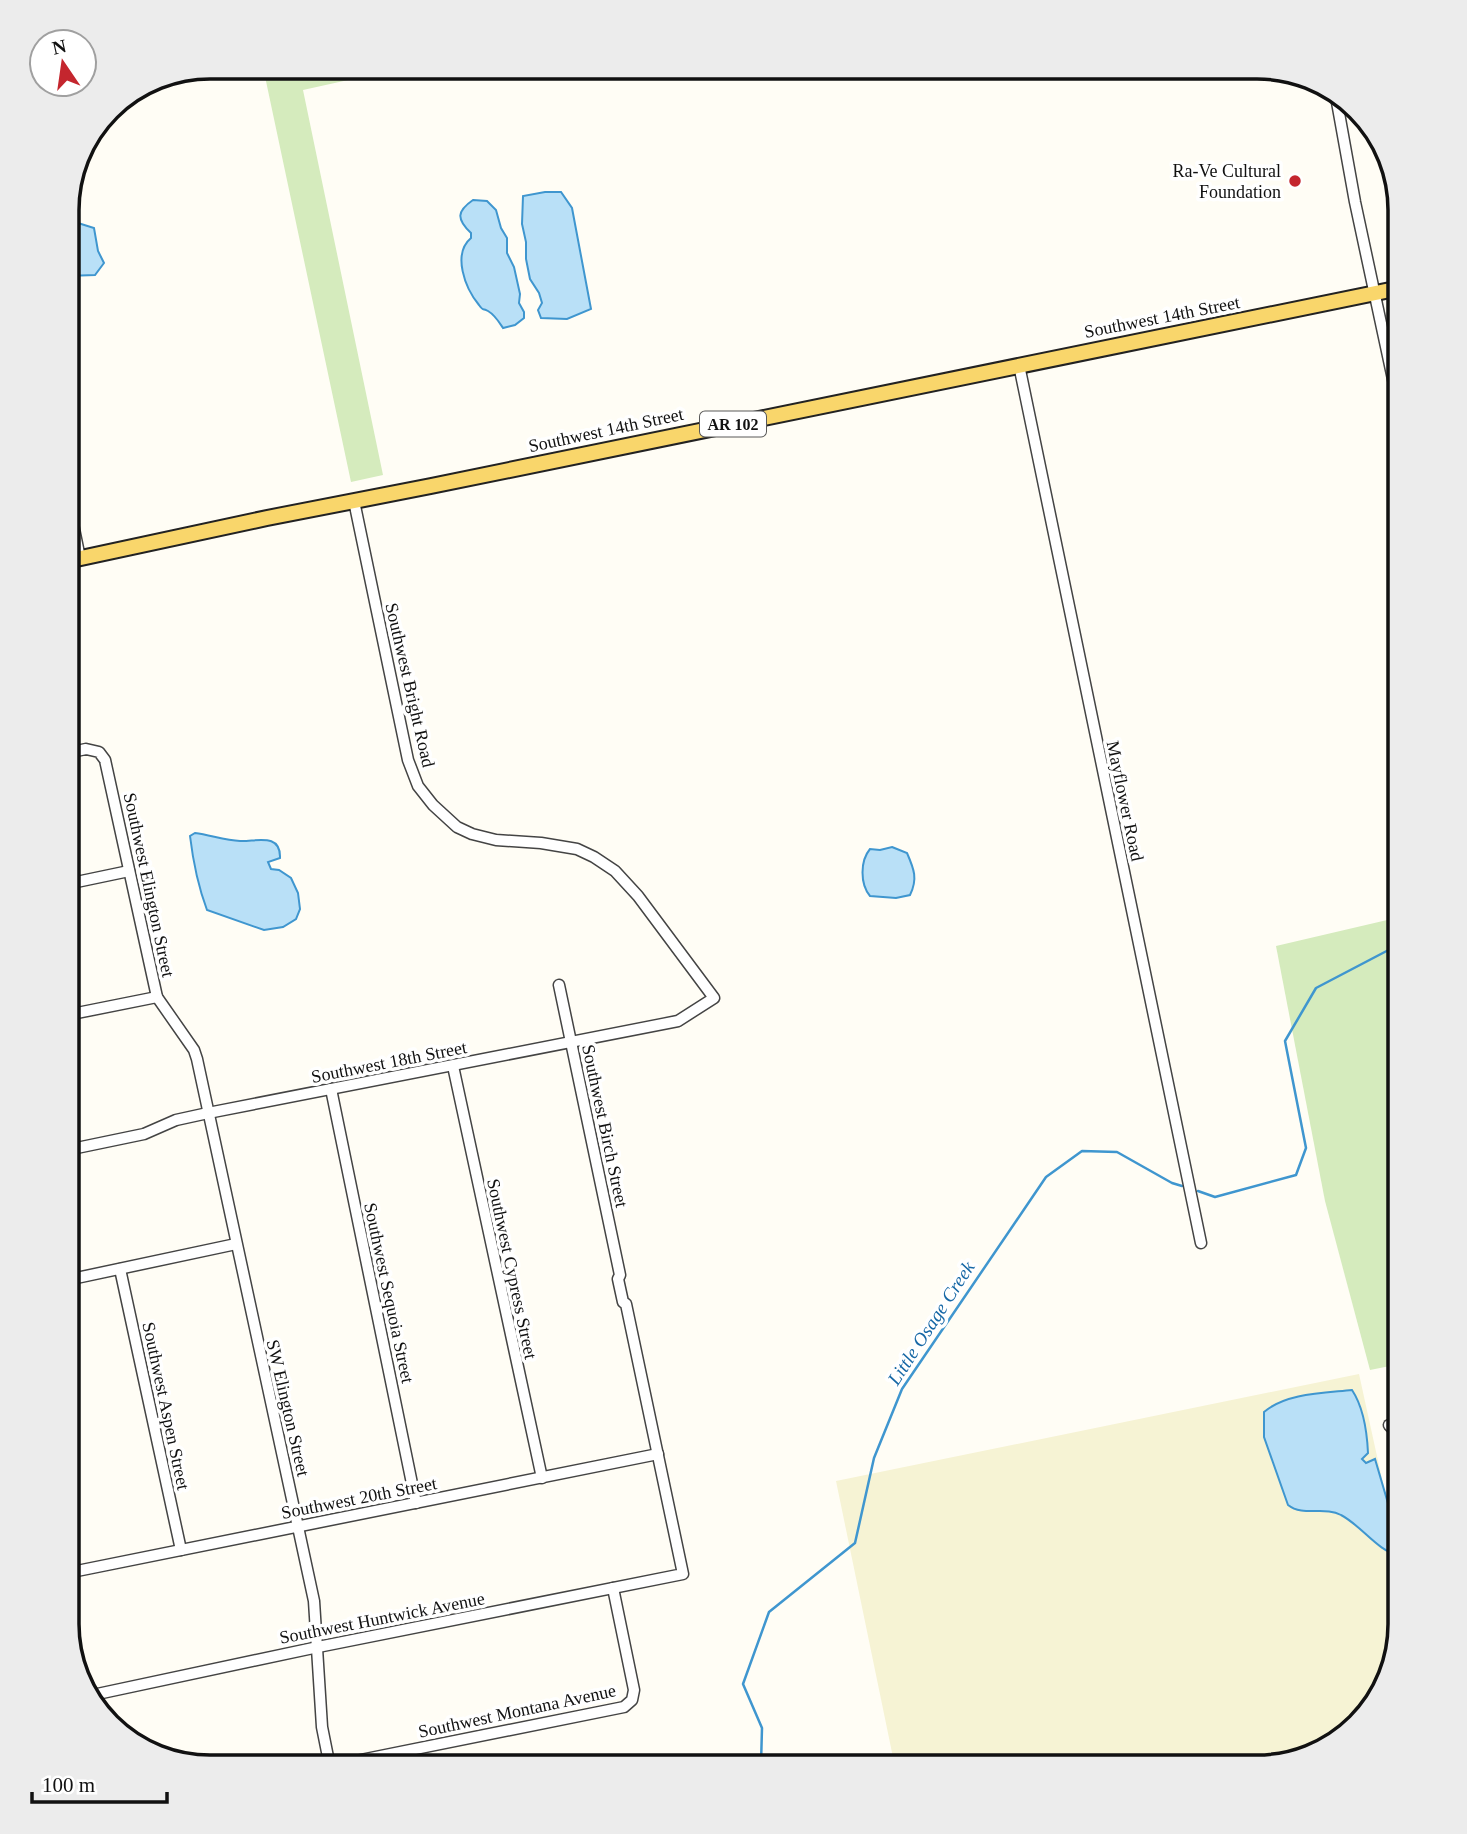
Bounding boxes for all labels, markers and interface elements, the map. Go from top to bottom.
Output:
north arrow [28,28,98,98]
text: N [50,35,69,59]
place label: Ra-Ve Cultural Foundation [1173,161,1281,202]
marker: Ra-Ve Cultural Foundation [1287,173,1303,189]
street label: Southwest 14th Street [1083,292,1241,342]
street label: Southwest 14th Street [527,404,685,456]
road number: AR 102 [700,412,766,436]
street label: Southwest Bright Road [381,601,439,769]
street label: Mayflower Road [1102,739,1148,863]
street label: Southwest Elington Street [120,791,178,979]
street label: Southwest 18th Street [310,1037,468,1087]
street label: Southwest Birch Street [578,1043,632,1209]
street label: Southwest Cypress Street [483,1177,541,1361]
street label: Southwest Sequoia Street [360,1201,418,1385]
water label: Little Osage Creek [883,1257,979,1389]
street label: Southwest Aspen Street [138,1320,194,1492]
street label: SW Elington Street [263,1338,313,1478]
street label: Southwest 20th Street [280,1473,438,1523]
street label: Southwest Huntwick Avenue [278,1588,486,1648]
street label: Southwest Montana Avenue [416,1680,618,1742]
scale bar [32,1760,166,1804]
text: 100 m [42,1773,95,1797]

